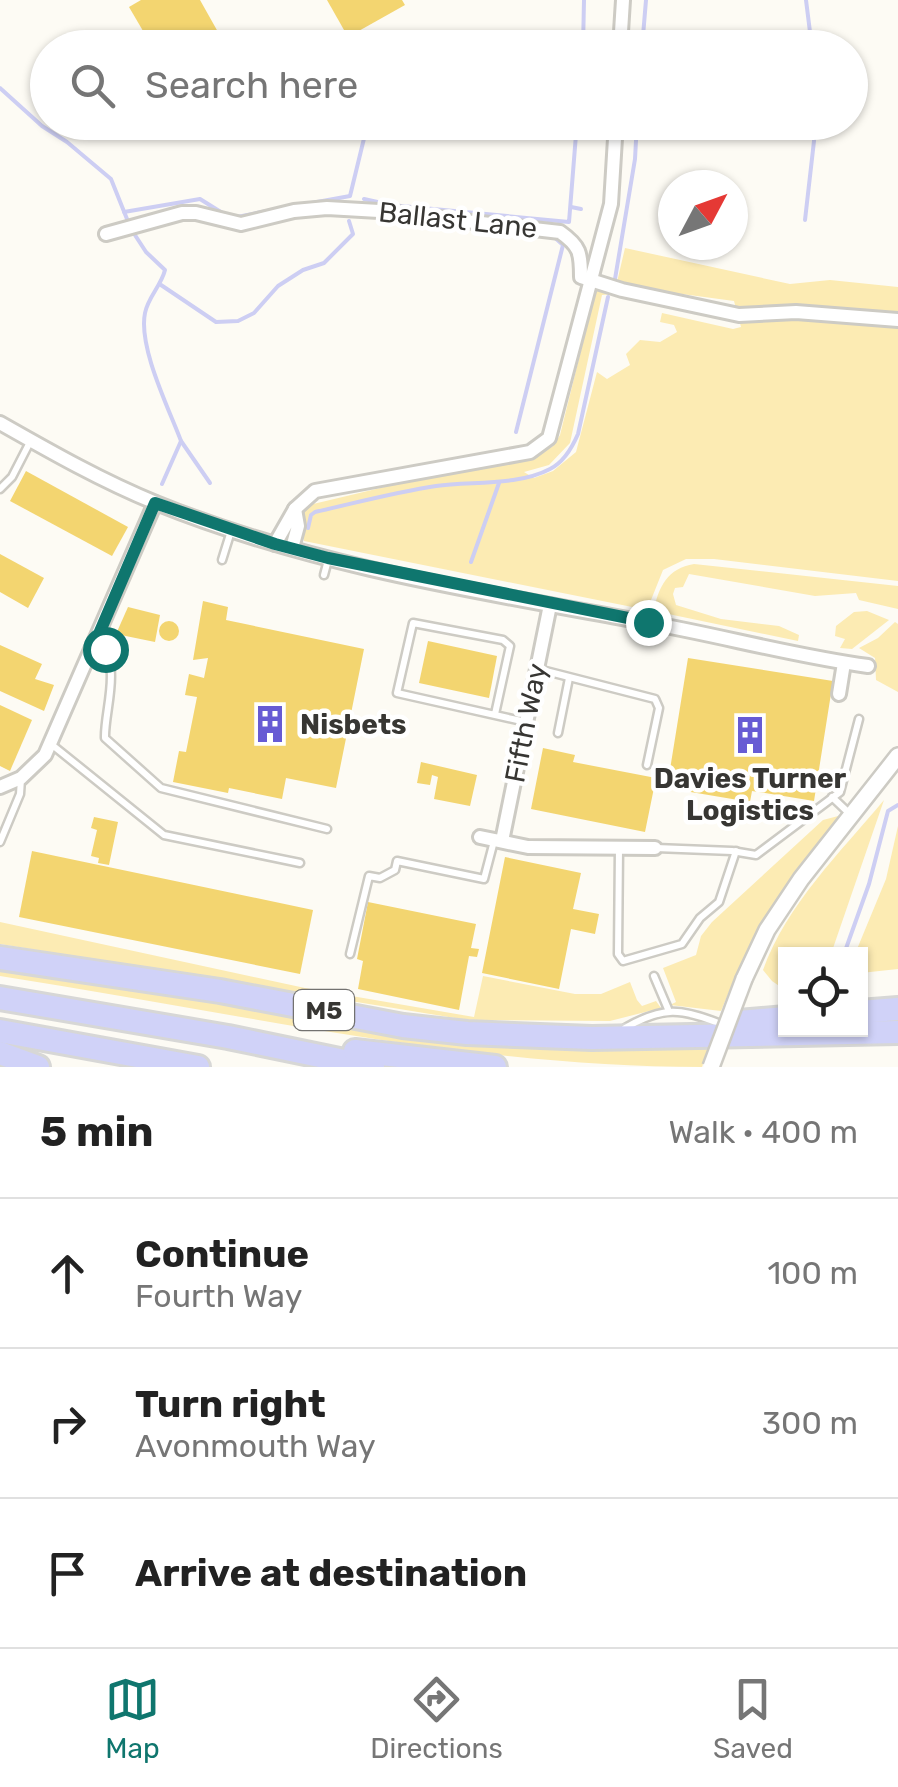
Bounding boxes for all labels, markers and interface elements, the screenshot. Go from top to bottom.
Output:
search box [30,30,868,140]
icon: search [65,58,120,113]
text: Search here [145,62,358,108]
north arrow [658,170,748,260]
street label: Ballast Lane [377,195,539,245]
route end [626,600,672,646]
route start [83,627,129,673]
street label: Fifth Way [498,661,554,785]
building icon: Nisbets [249,703,291,745]
place label: Nisbets [300,708,406,741]
building icon: Davies Turner Logistics [729,714,771,756]
place label: Davies Turner Logistics [654,762,847,827]
map controls [778,947,868,1037]
button: locate [778,947,868,1037]
road number: M5 [294,990,354,1030]
text: 5 min [40,1107,154,1157]
text: Walk · 400 m [668,1113,858,1151]
text: Continue [135,1231,309,1277]
icon: ahead [40,1246,95,1301]
text: 100 m [767,1254,858,1292]
text: Fourth Way [135,1277,302,1315]
text: Turn right [135,1381,326,1427]
icon: right [40,1396,95,1451]
text: 300 m [762,1404,858,1442]
text: Avonmouth Way [135,1427,376,1465]
icon: arrive [40,1546,95,1601]
text: Arrive at destination [135,1550,527,1596]
tab: Map [105,1672,160,1765]
tab: Directions [370,1672,503,1765]
tab: Saved [713,1672,793,1765]

